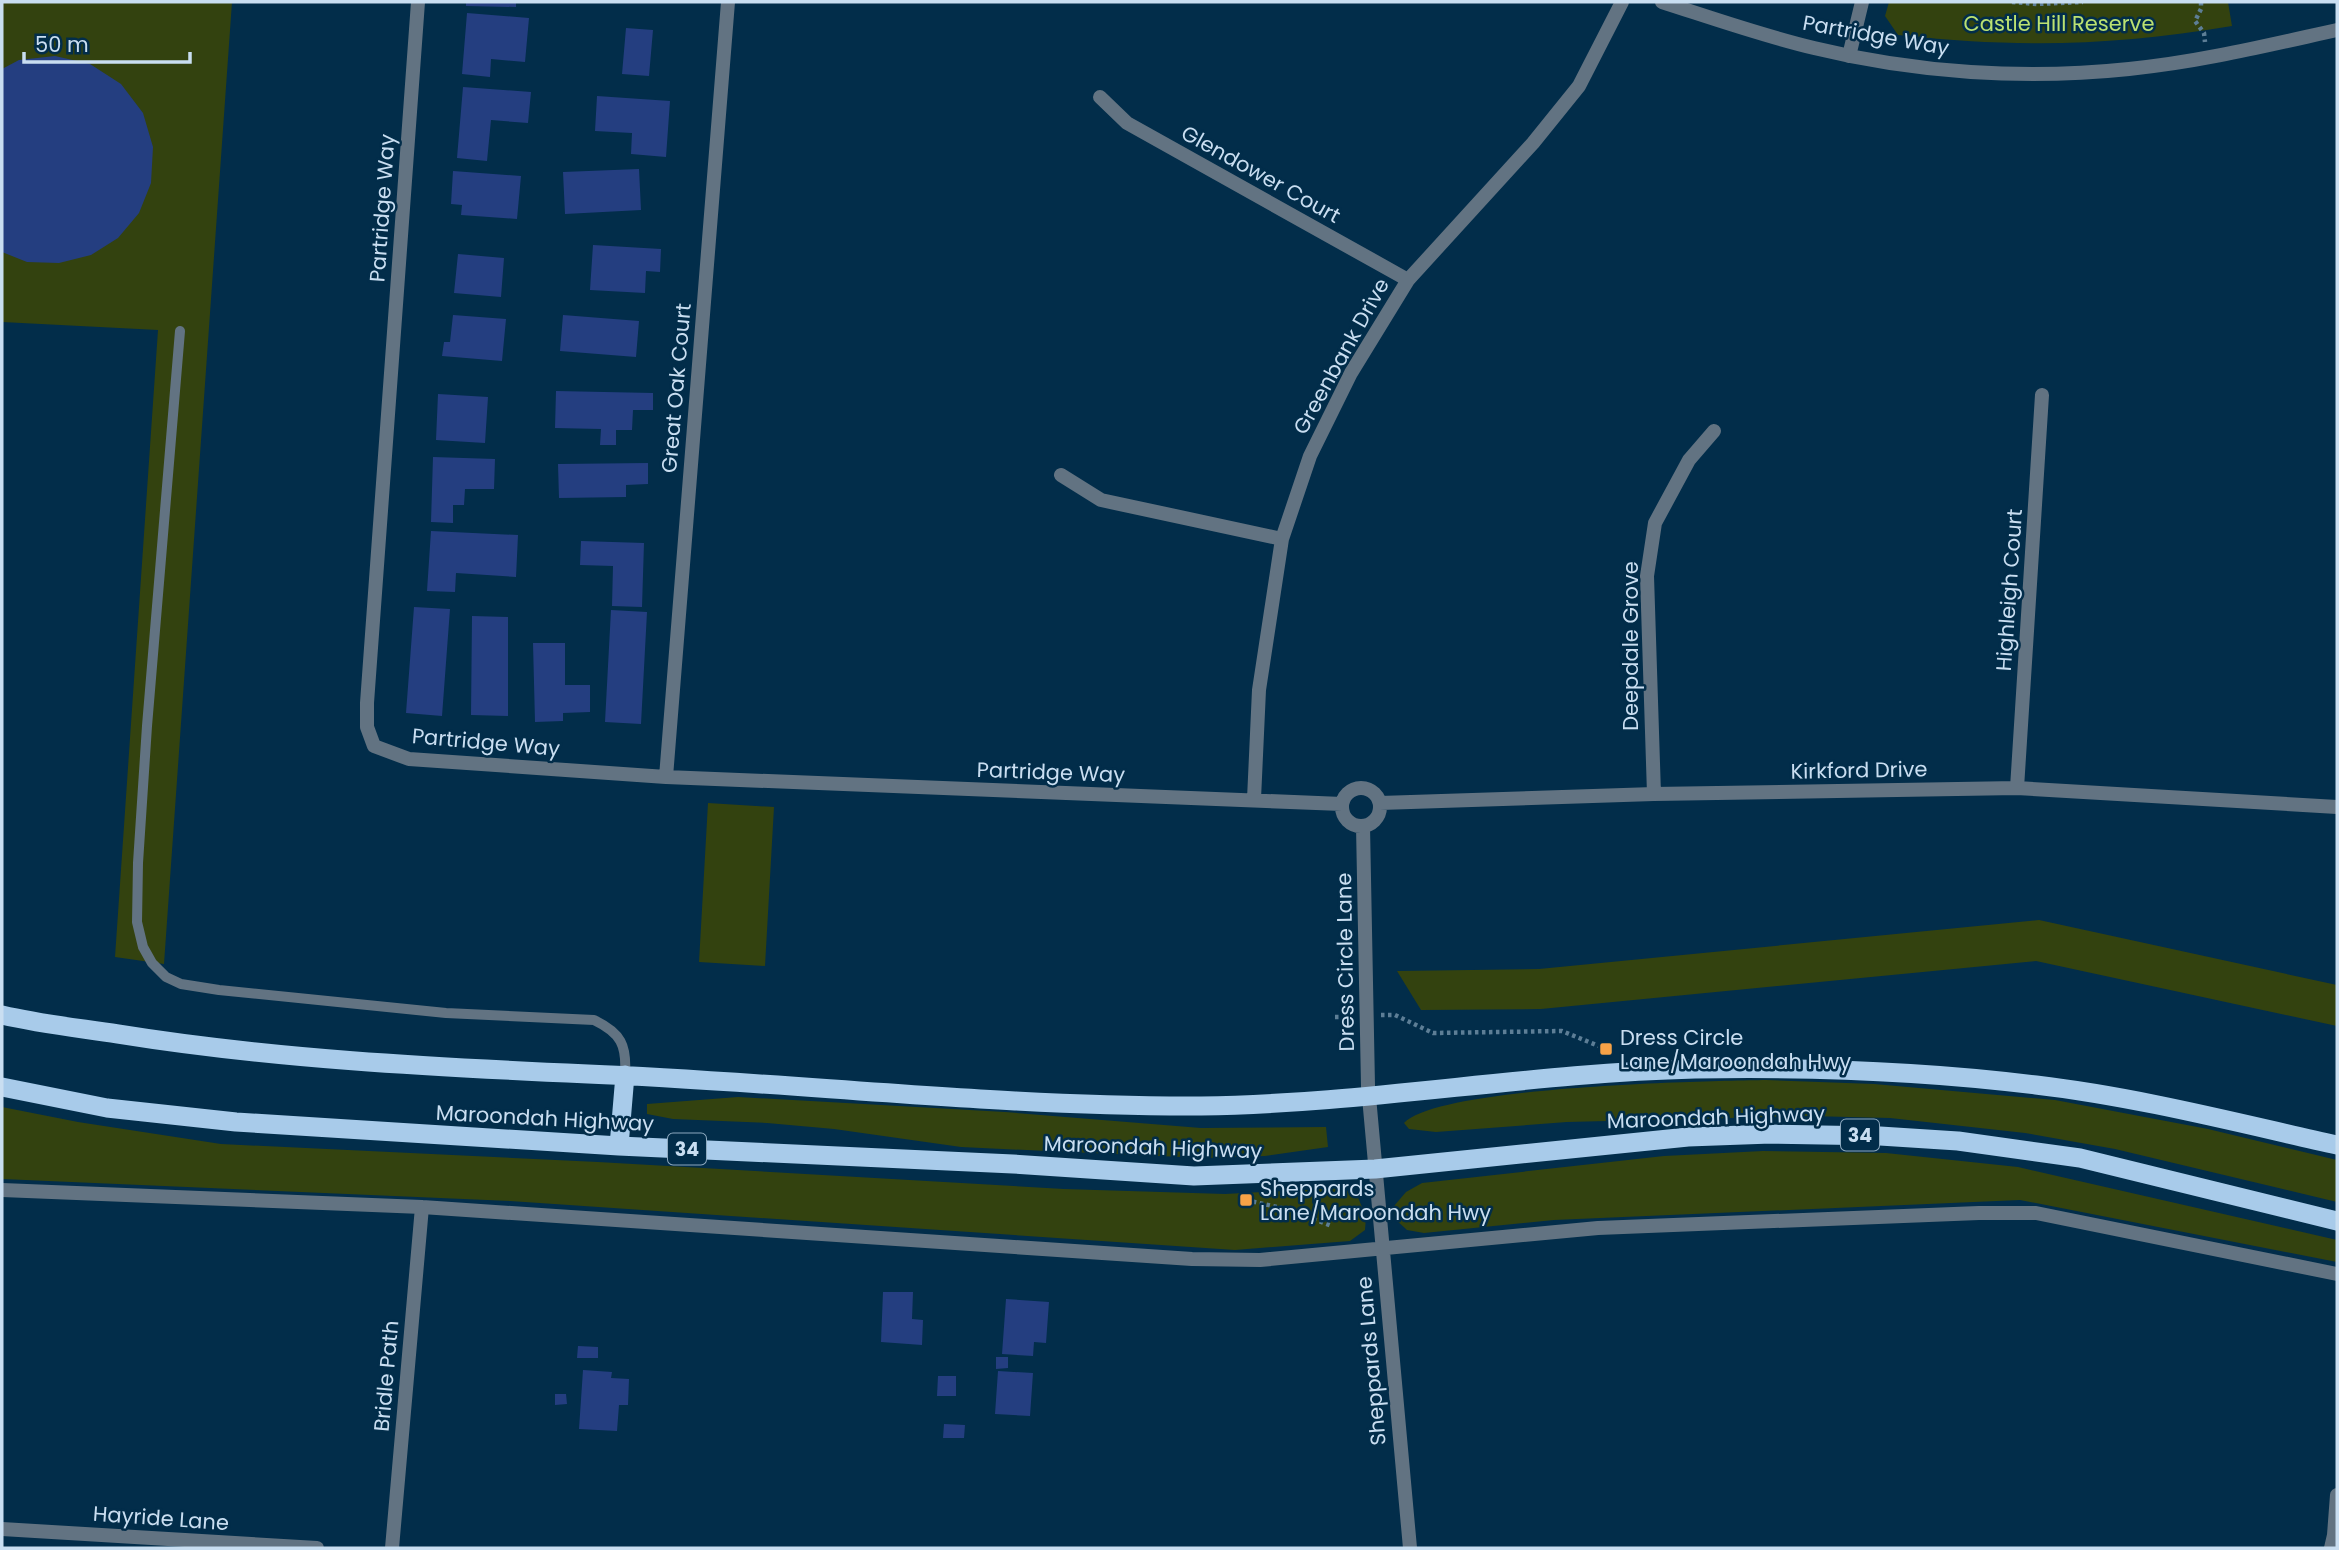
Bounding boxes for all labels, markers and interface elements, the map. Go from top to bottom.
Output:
street label: Partridge Way [1800,8,1952,62]
park label: Castle Hill Reserve [1964,9,2154,38]
scale bar [24,21,191,65]
text: 50 m [35,30,89,59]
street label: Glendower Court [1176,118,1346,230]
street label: Partridge Way [362,133,402,283]
street label: Greenbank Drive [1286,273,1396,439]
street label: Great Oak Court [654,302,698,474]
street label: Highleigh Court [1989,508,2029,672]
street label: Deepdale Grove [1616,561,1645,731]
street label: Partridge Way [411,721,561,763]
street label: Kirkford Drive [1790,754,1928,786]
street label: Partridge Way [976,755,1126,789]
street label: Dress Circle Lane [1329,872,1361,1052]
place label: Dress Circle Lane/Maroondah Hwy [1620,1023,1851,1076]
marker: Dress Circle Lane/Maroondah Hwy [1598,1041,1614,1057]
street label: Maroondah Highway [435,1098,655,1138]
street label: Maroondah Highway [1606,1099,1826,1135]
road number: 34 [1841,1120,1879,1150]
street label: Maroondah Highway [1043,1129,1263,1165]
road number: 34 [668,1134,706,1164]
place label: Sheppards Lane/Maroondah Hwy [1260,1174,1491,1227]
marker: Sheppards Lane/Maroondah Hwy [1238,1192,1254,1208]
street label: Sheppards Lane [1349,1275,1393,1447]
street label: Bridle Path [367,1319,405,1433]
street label: Hayride Lane [92,1499,230,1537]

